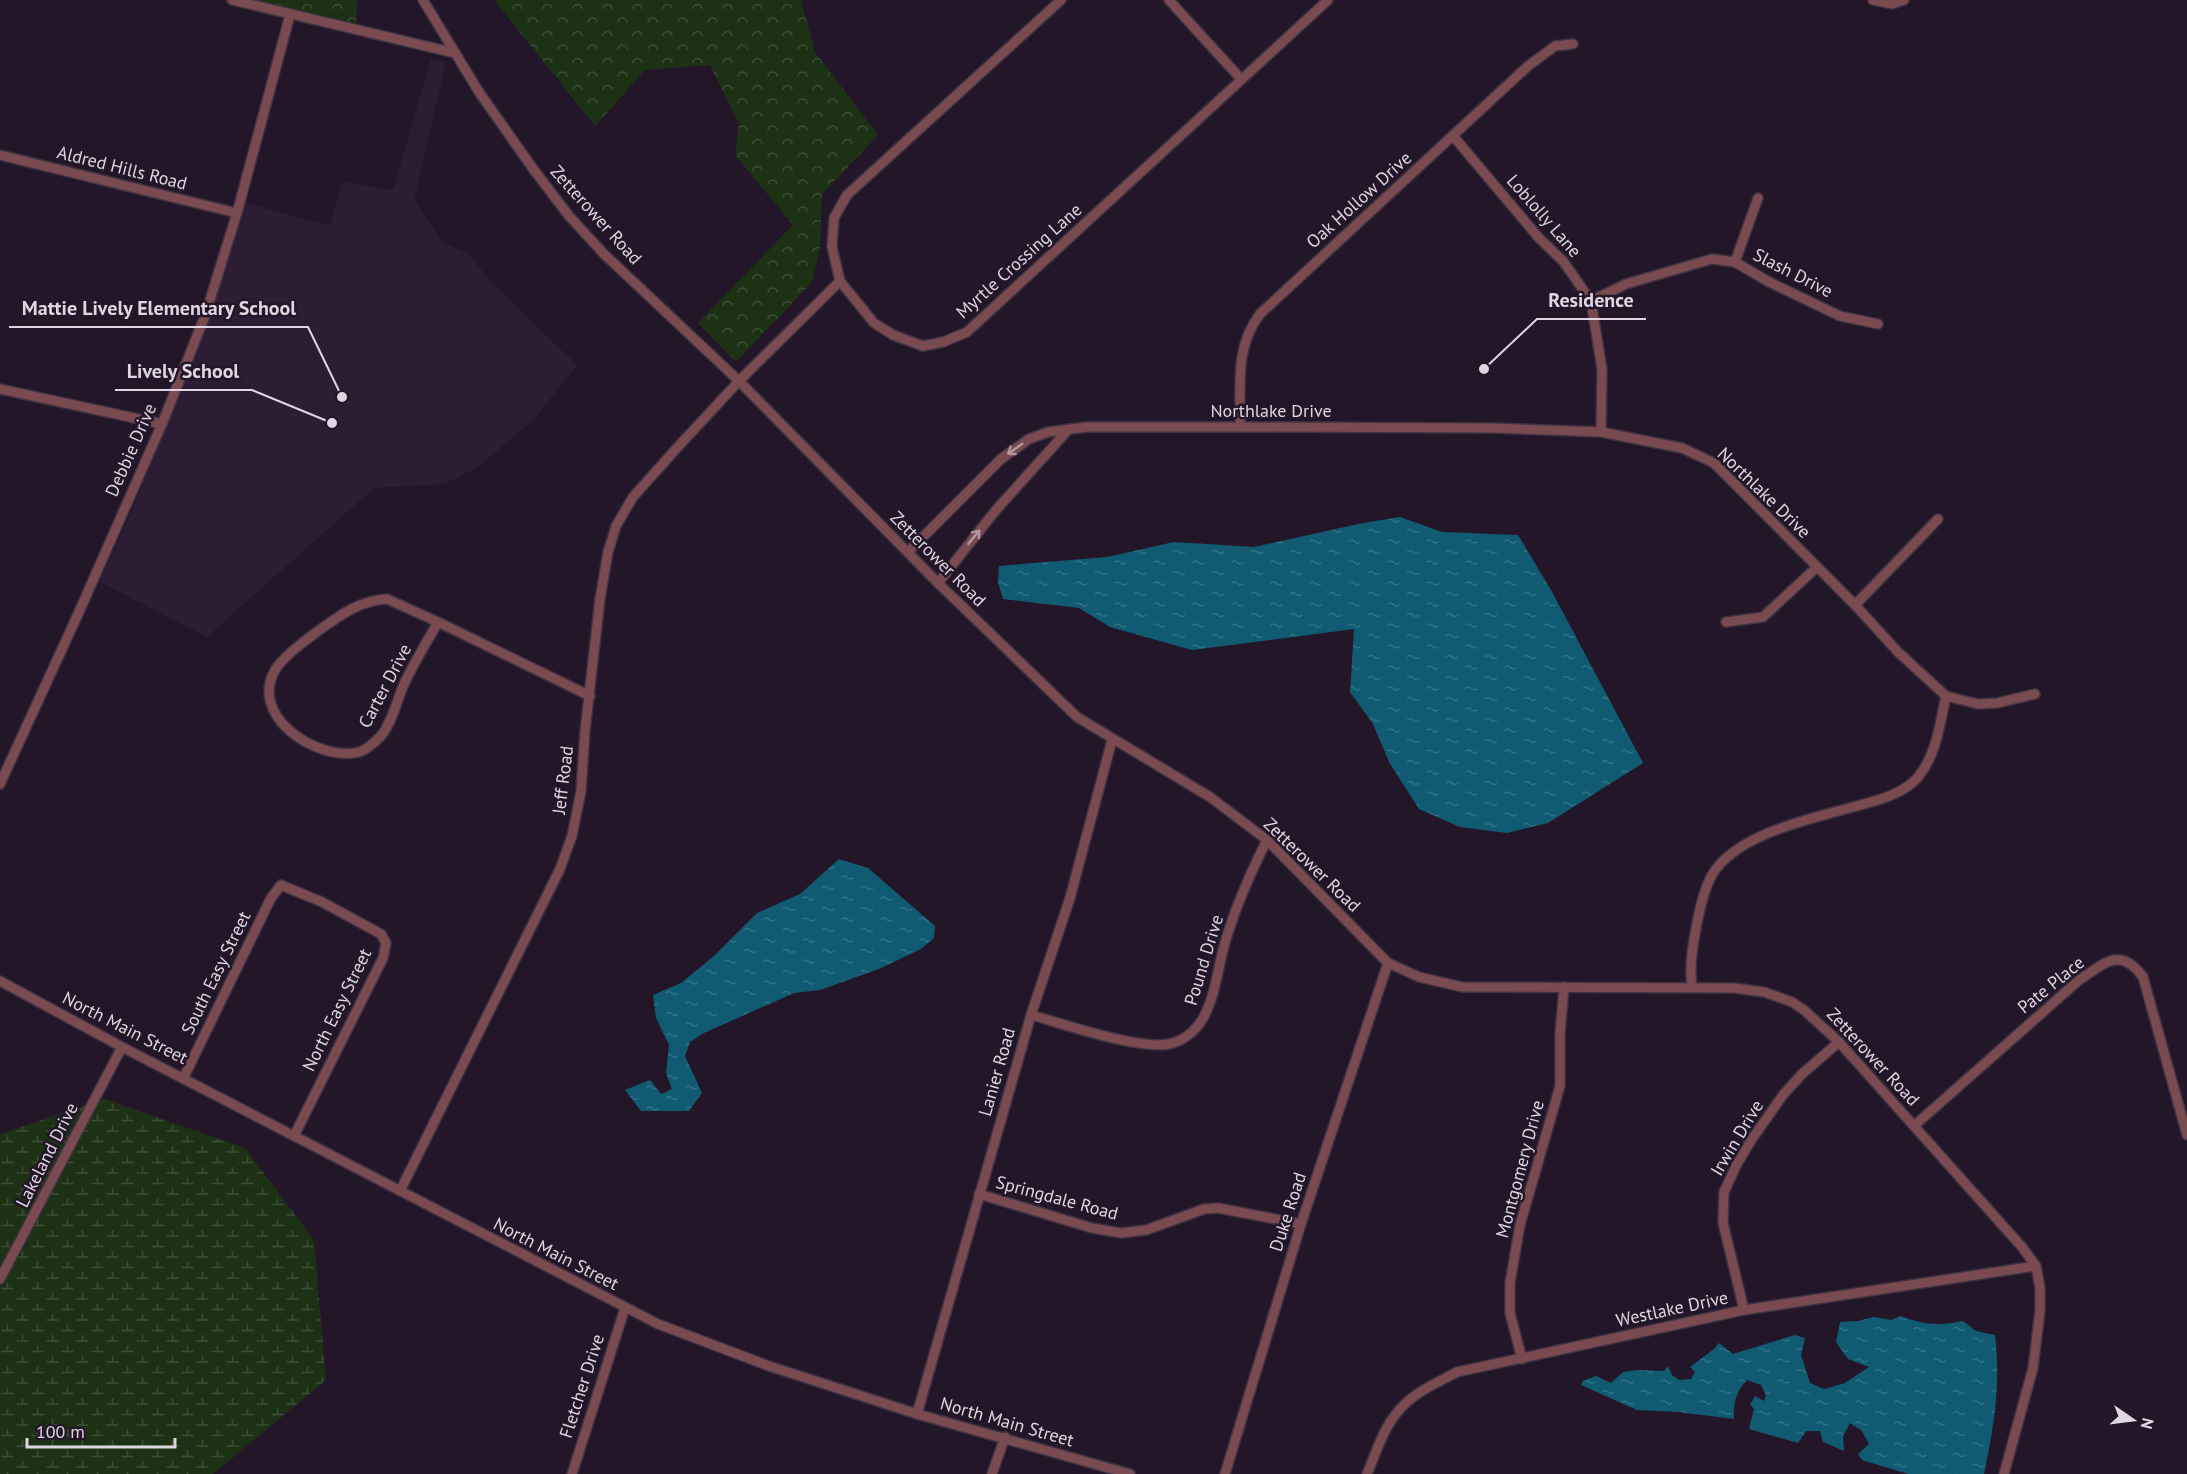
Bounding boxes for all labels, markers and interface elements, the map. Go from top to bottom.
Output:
street label: Aldred Hills Road [55,140,190,195]
street label: Oak Hollow Drive [1301,146,1416,253]
street label: Zetterower Road [546,160,647,269]
street label: Loblolly Lane [1502,169,1587,262]
street label: Myrtle Crossing Lane [951,198,1086,323]
street label: Slash Drive [1750,243,1837,302]
callout: Residence [1537,281,1646,319]
text: Residence [1548,287,1634,313]
callout: Mattie Lively Elementary School [9,289,308,327]
text: Mattie Lively Elementary School [22,295,296,321]
callout: Lively School [115,352,252,390]
text: Lively School [127,358,239,384]
street label: Northlake Drive [1210,399,1332,422]
street label: Debbie Drive [100,400,161,500]
street label: Northlake Drive [1713,442,1816,543]
one-way arrow [1007,443,1023,455]
street label: Zetterower Road [886,506,991,611]
one-way arrow [967,529,980,545]
street label: Carter Drive [353,640,416,732]
street label: Jeff Road [547,744,578,816]
street label: Zetterower Road [1259,813,1366,917]
street label: South Easy Street [176,907,255,1038]
street label: Pound Drive [1179,912,1228,1008]
street label: North Easy Street [297,945,376,1075]
street label: Pate Place [2013,951,2089,1019]
street label: North Main Street [59,986,192,1069]
street label: Zetterower Road [1822,1003,1925,1111]
street label: Lanier Road [973,1025,1020,1119]
street label: Irwin Drive [1705,1096,1768,1180]
street label: Montgomery Drive [1490,1097,1549,1240]
street label: Lakeland Drive [10,1099,83,1211]
street label: Duke Road [1264,1169,1311,1254]
street label: Springdale Road [993,1170,1121,1225]
street label: North Main Street [490,1212,623,1295]
street label: Westlake Drive [1614,1285,1730,1332]
street label: Fletcher Drive [554,1331,609,1441]
north arrow [2103,1390,2163,1450]
street label: North Main Street [938,1391,1077,1452]
scale bar [27,1411,176,1449]
text: N [2137,1416,2159,1431]
text: 100 m [36,1420,85,1443]

